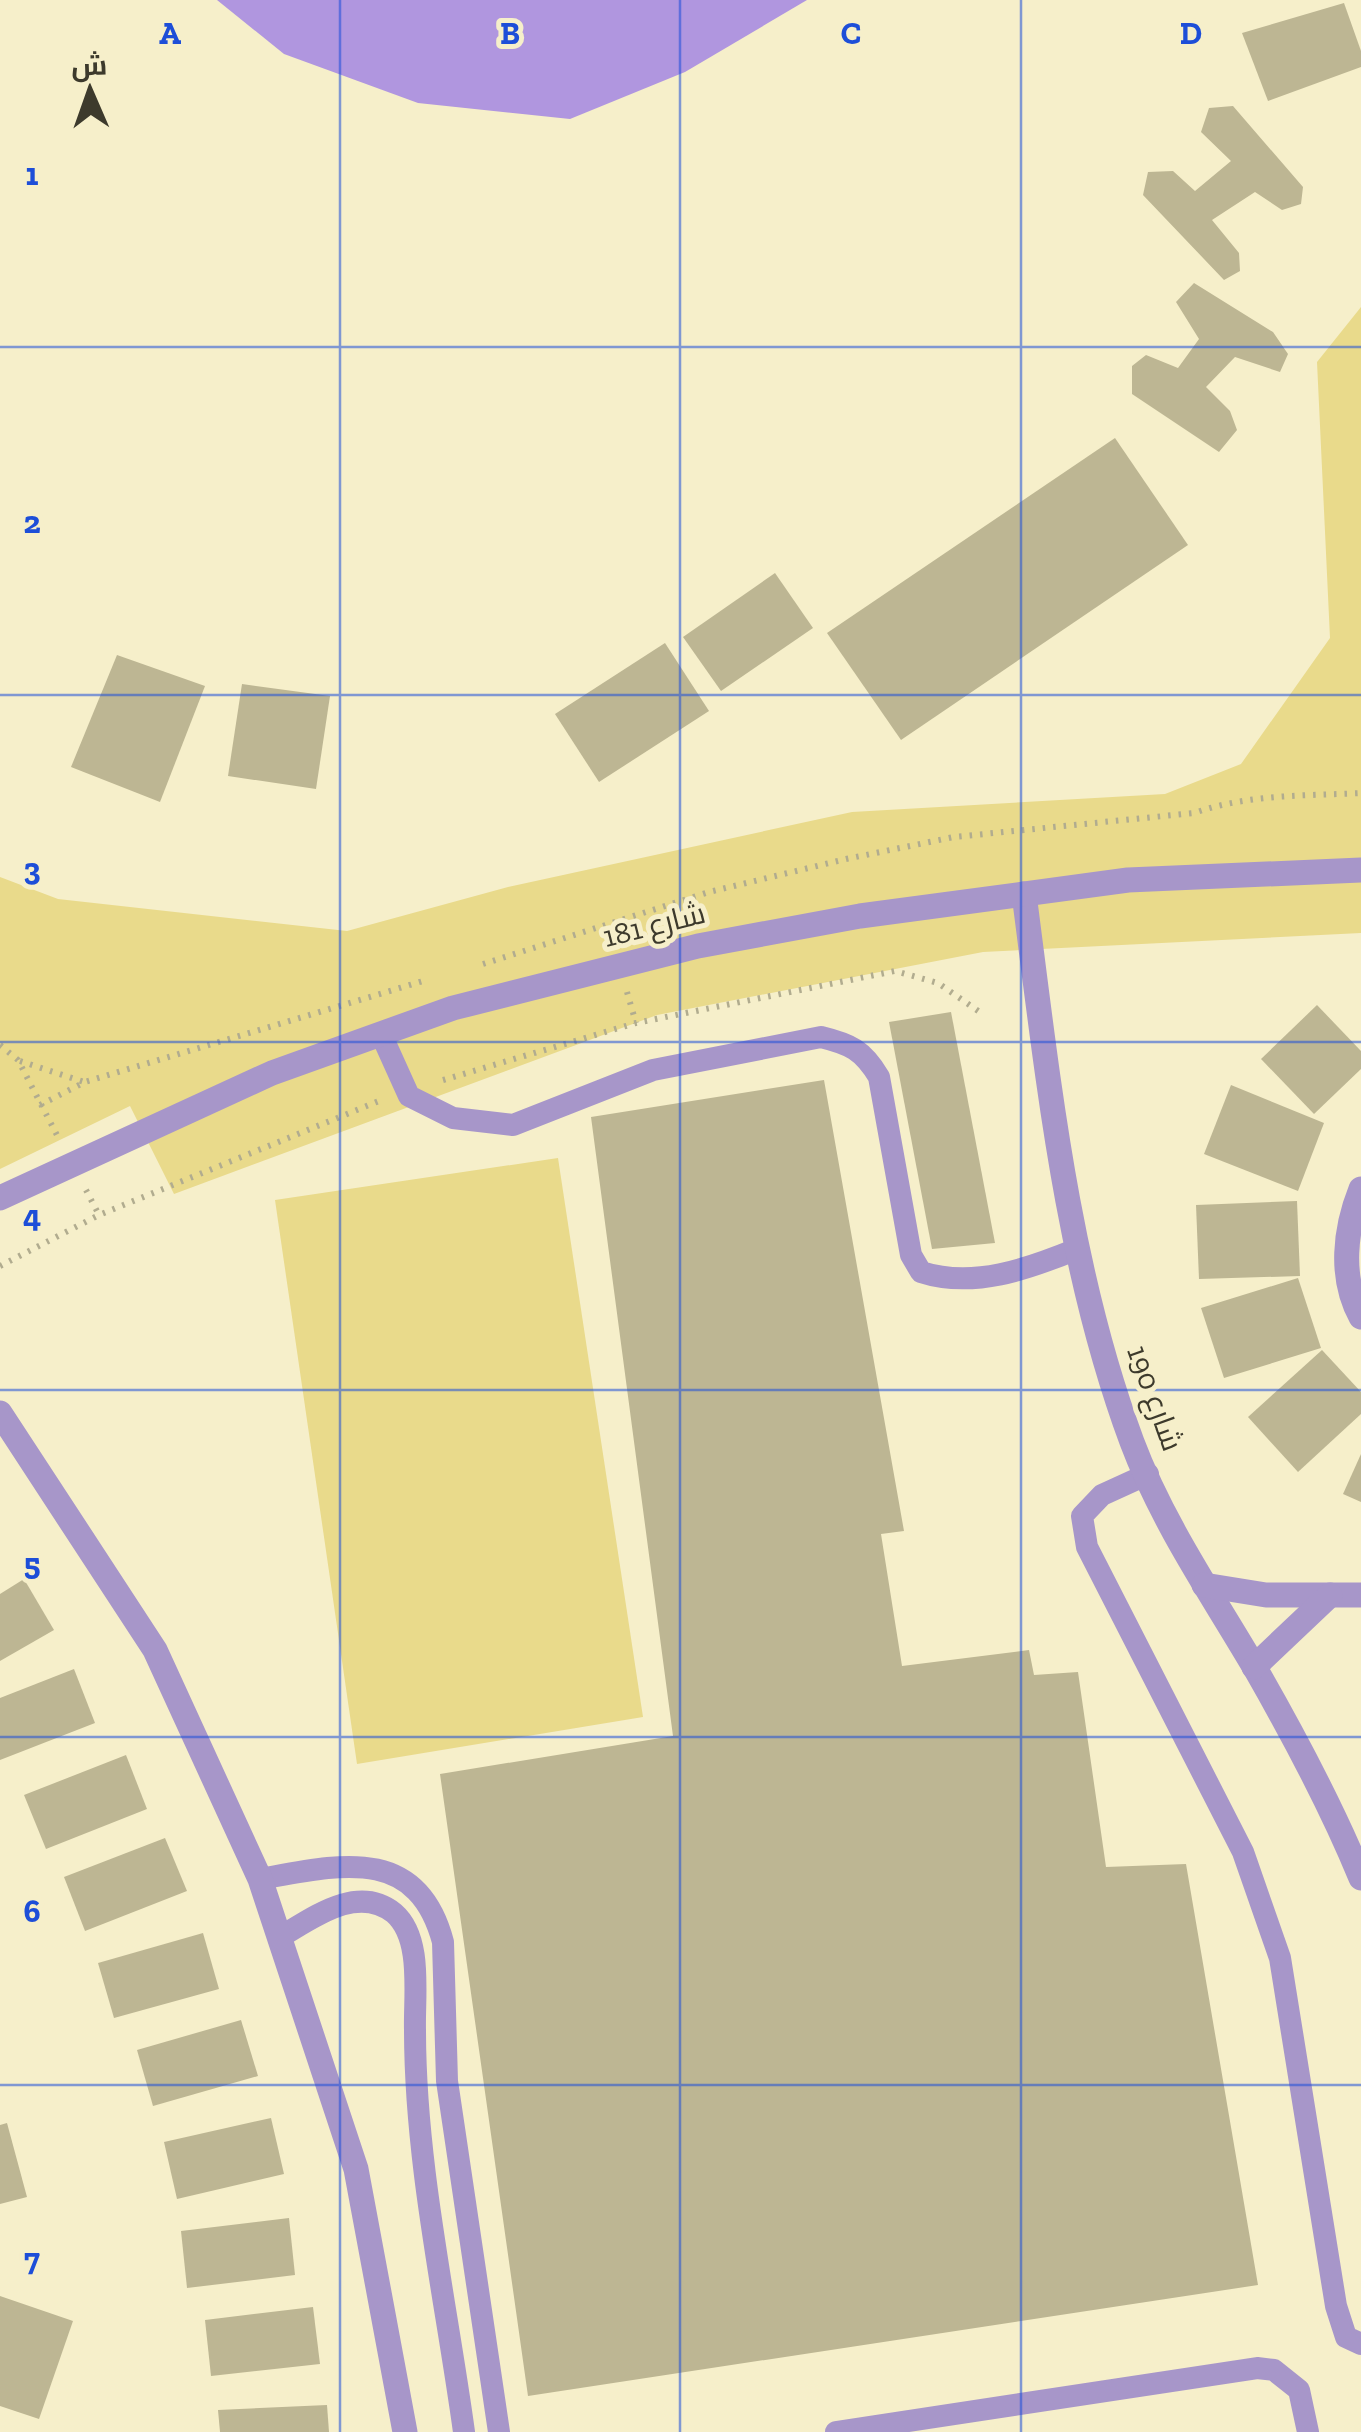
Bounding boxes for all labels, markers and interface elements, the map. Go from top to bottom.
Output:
text: A [159,14,181,52]
text: B [500,14,520,52]
text: C [841,14,861,52]
text: D [1180,14,1202,52]
north arrow [40,40,140,140]
text: ش [71,48,108,83]
text: 1 [26,155,39,193]
text: 2 [23,503,41,541]
text: 3 [23,850,41,888]
street label: شارع 181 [599,895,709,957]
text: 4 [23,1197,41,1235]
street label: شارع 190 [1117,1340,1191,1456]
text: 5 [24,1545,40,1583]
text: 6 [23,1892,41,1930]
text: 7 [24,2240,40,2278]

